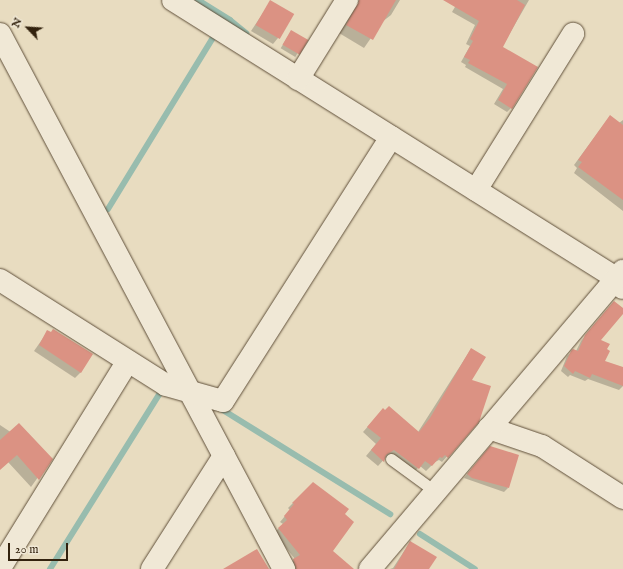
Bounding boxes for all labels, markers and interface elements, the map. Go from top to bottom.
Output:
north arrow [8,8,48,48]
text: N [9,16,25,30]
scale bar [10,535,70,561]
text: 20 m [15,542,38,557]

